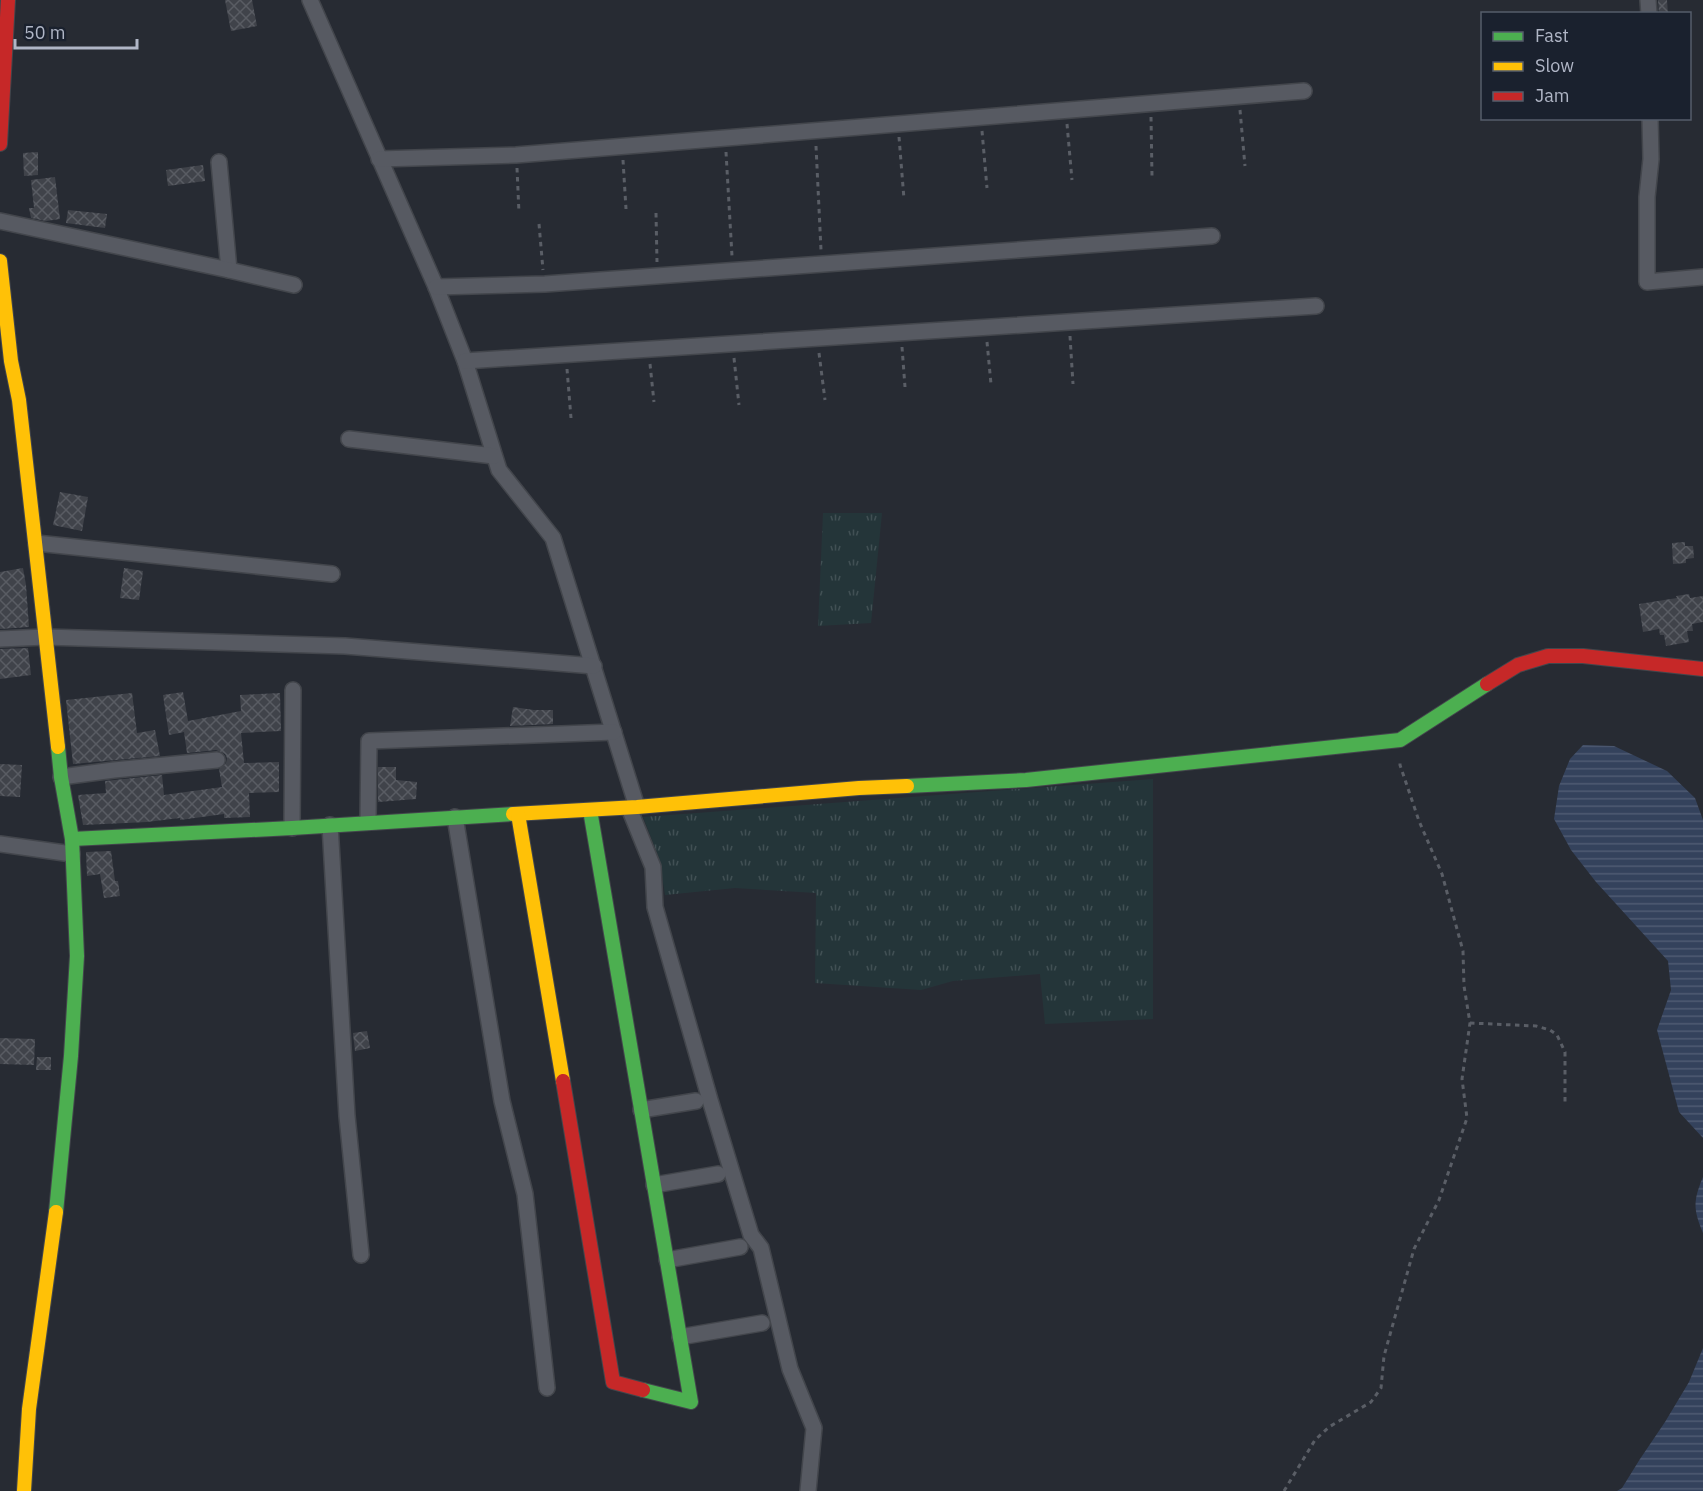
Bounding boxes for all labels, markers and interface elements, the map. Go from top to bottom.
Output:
scale bar [15,12,136,50]
legend [1481,12,1691,120]
text: 50 m [24,21,66,44]
text: Fast [1535,24,1569,47]
text: Slow [1535,54,1574,77]
text: Jam [1535,84,1570,107]

